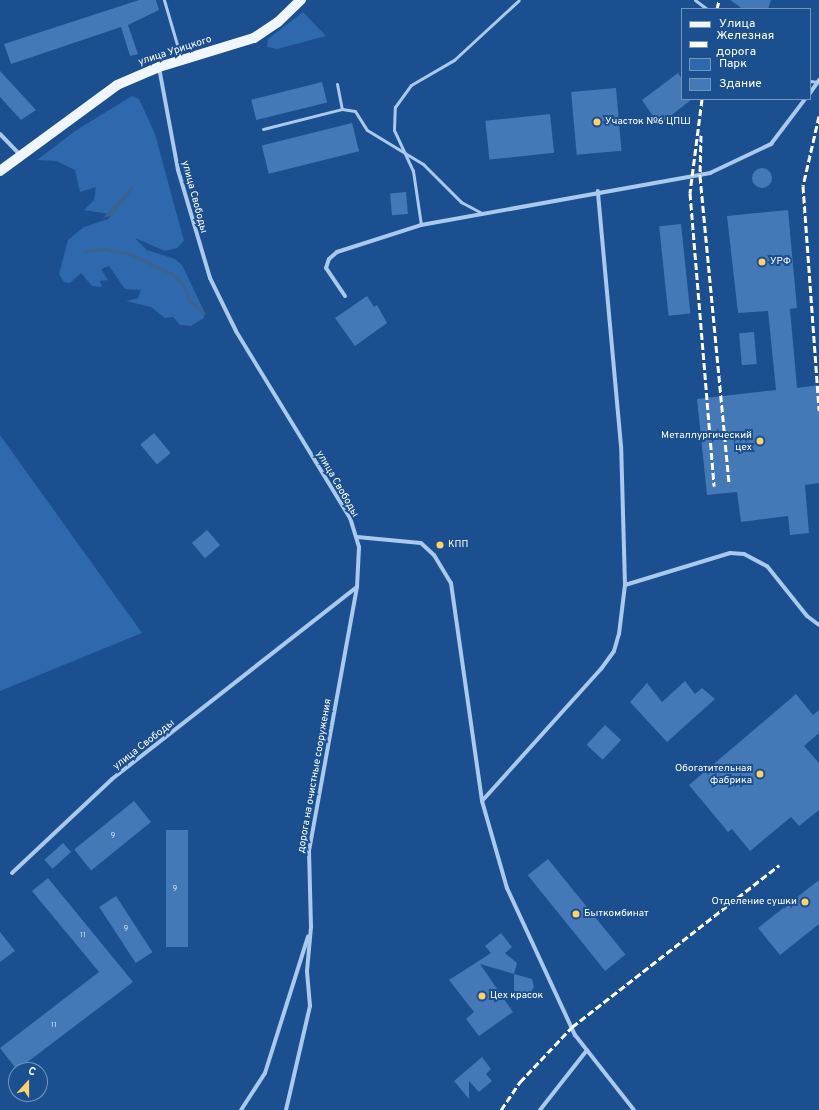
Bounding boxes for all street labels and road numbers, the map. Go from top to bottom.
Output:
street label: улица Урицкого [137,33,213,69]
street label: улица Свободы [179,159,209,235]
street label: улица Свободы [313,449,361,519]
street label: дорога на очистные сооружения [296,698,334,854]
street label: улица Свободы [111,717,177,773]

